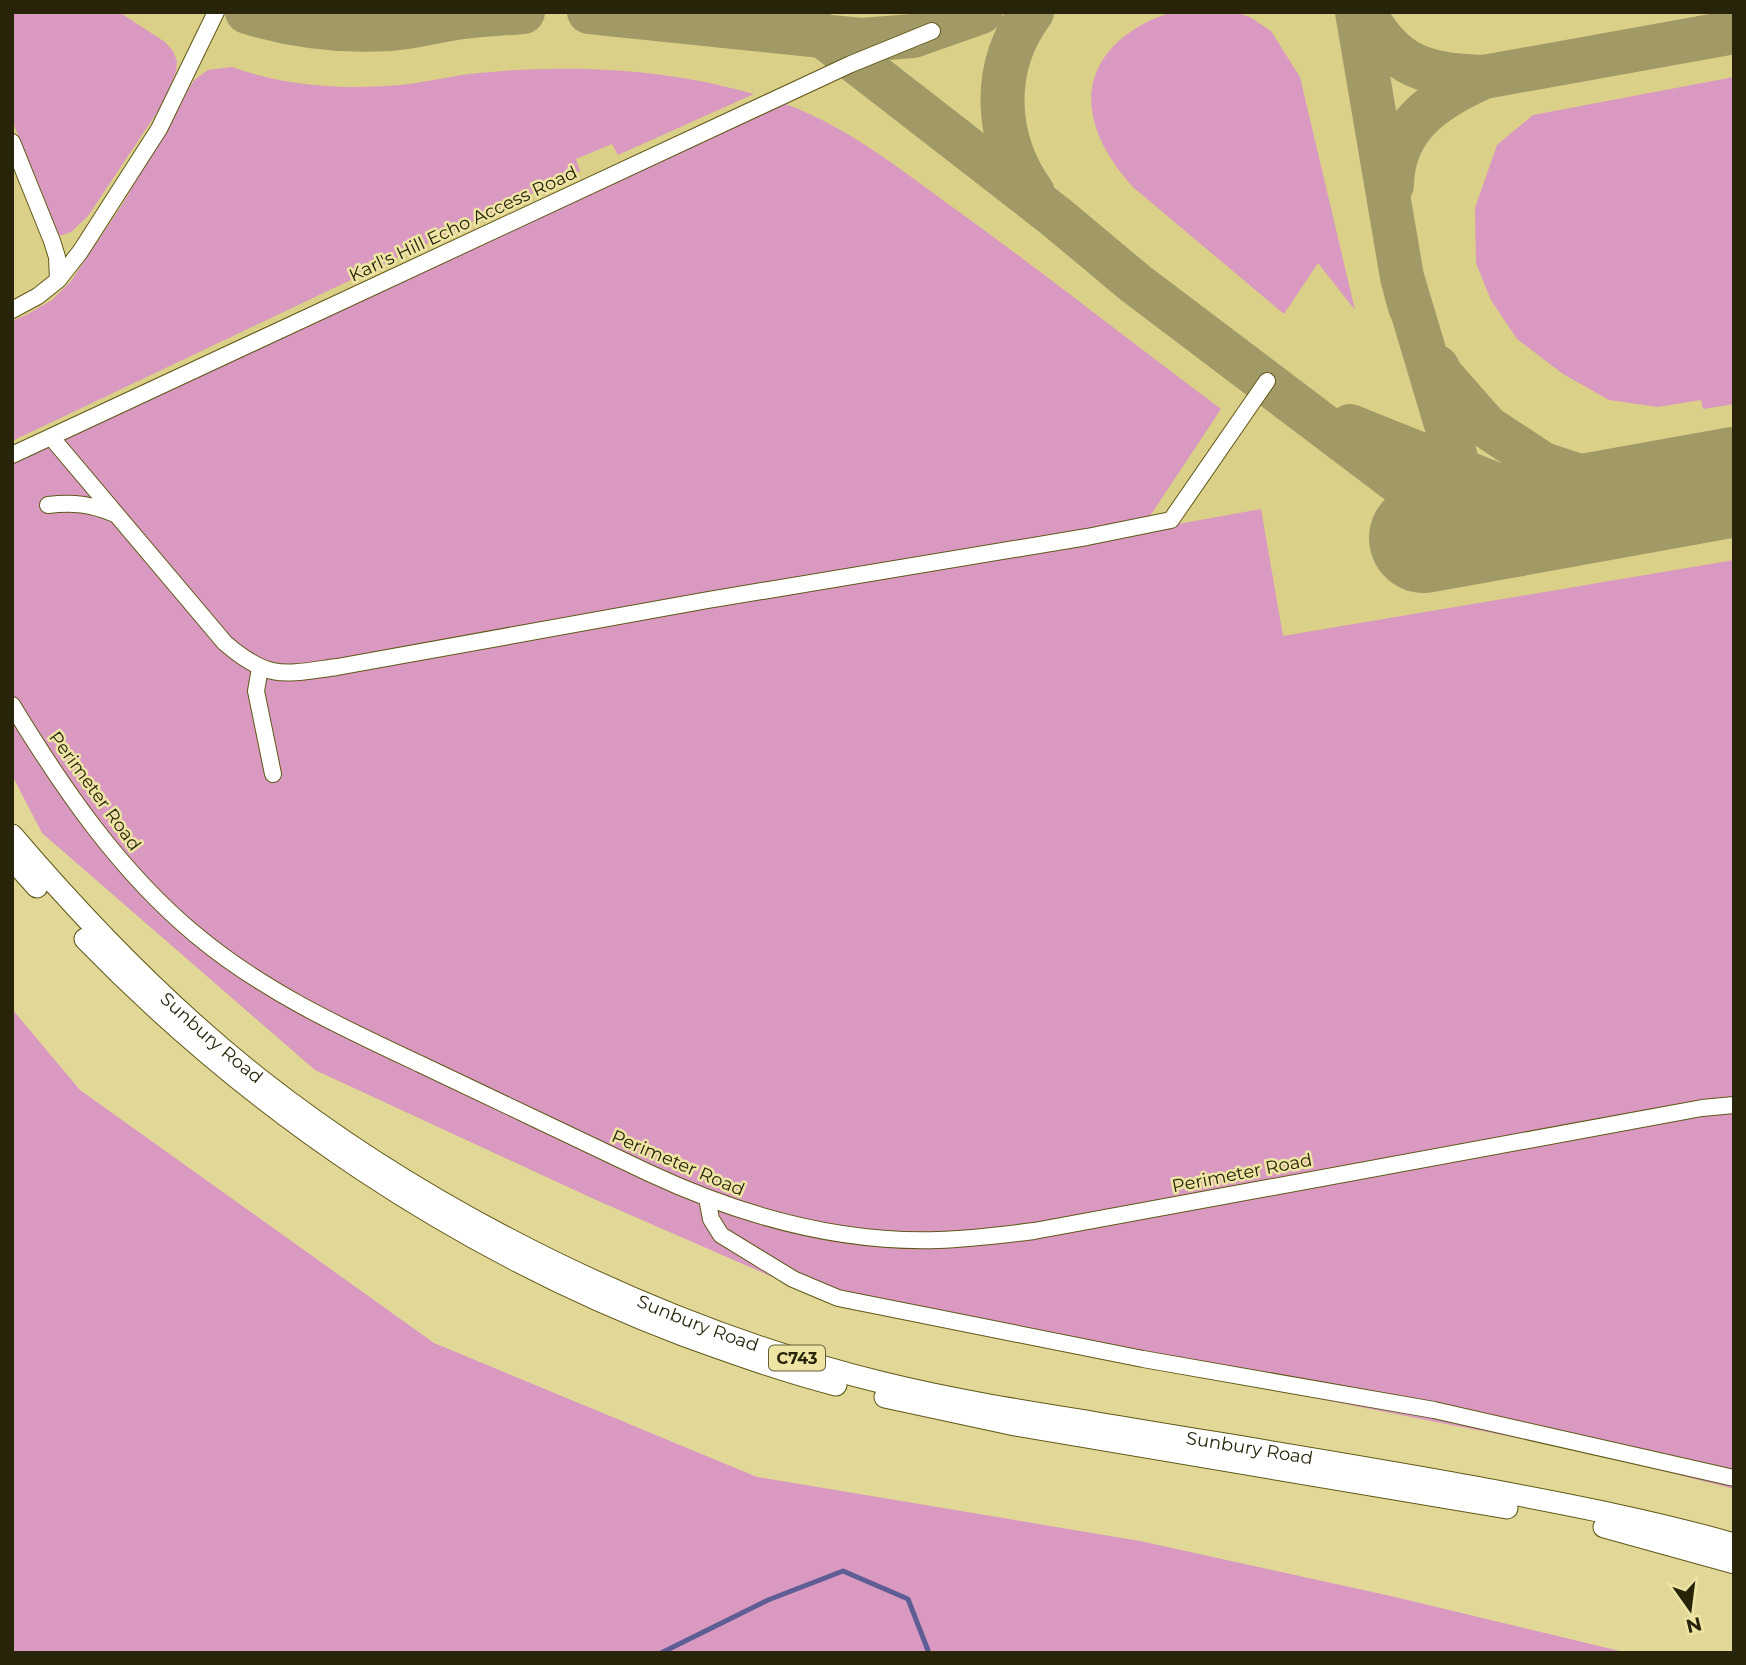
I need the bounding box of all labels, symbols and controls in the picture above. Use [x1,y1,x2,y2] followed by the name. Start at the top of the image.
[345,161,581,287] street label: Karl's Hill Echo Access Road
[44,727,146,855] street label: Perimeter Road
[156,988,267,1088] street label: Sunbury Road
[608,1125,748,1201] street label: Perimeter Road
[1170,1149,1314,1197] street label: Perimeter Road
[634,1290,761,1357] street label: Sunbury Road
[769,1346,825,1370] road number: C743
[1185,1427,1315,1469] street label: Sunbury Road
[1655,1574,1725,1644] north arrow
[1684,1612,1704,1638] text: N

